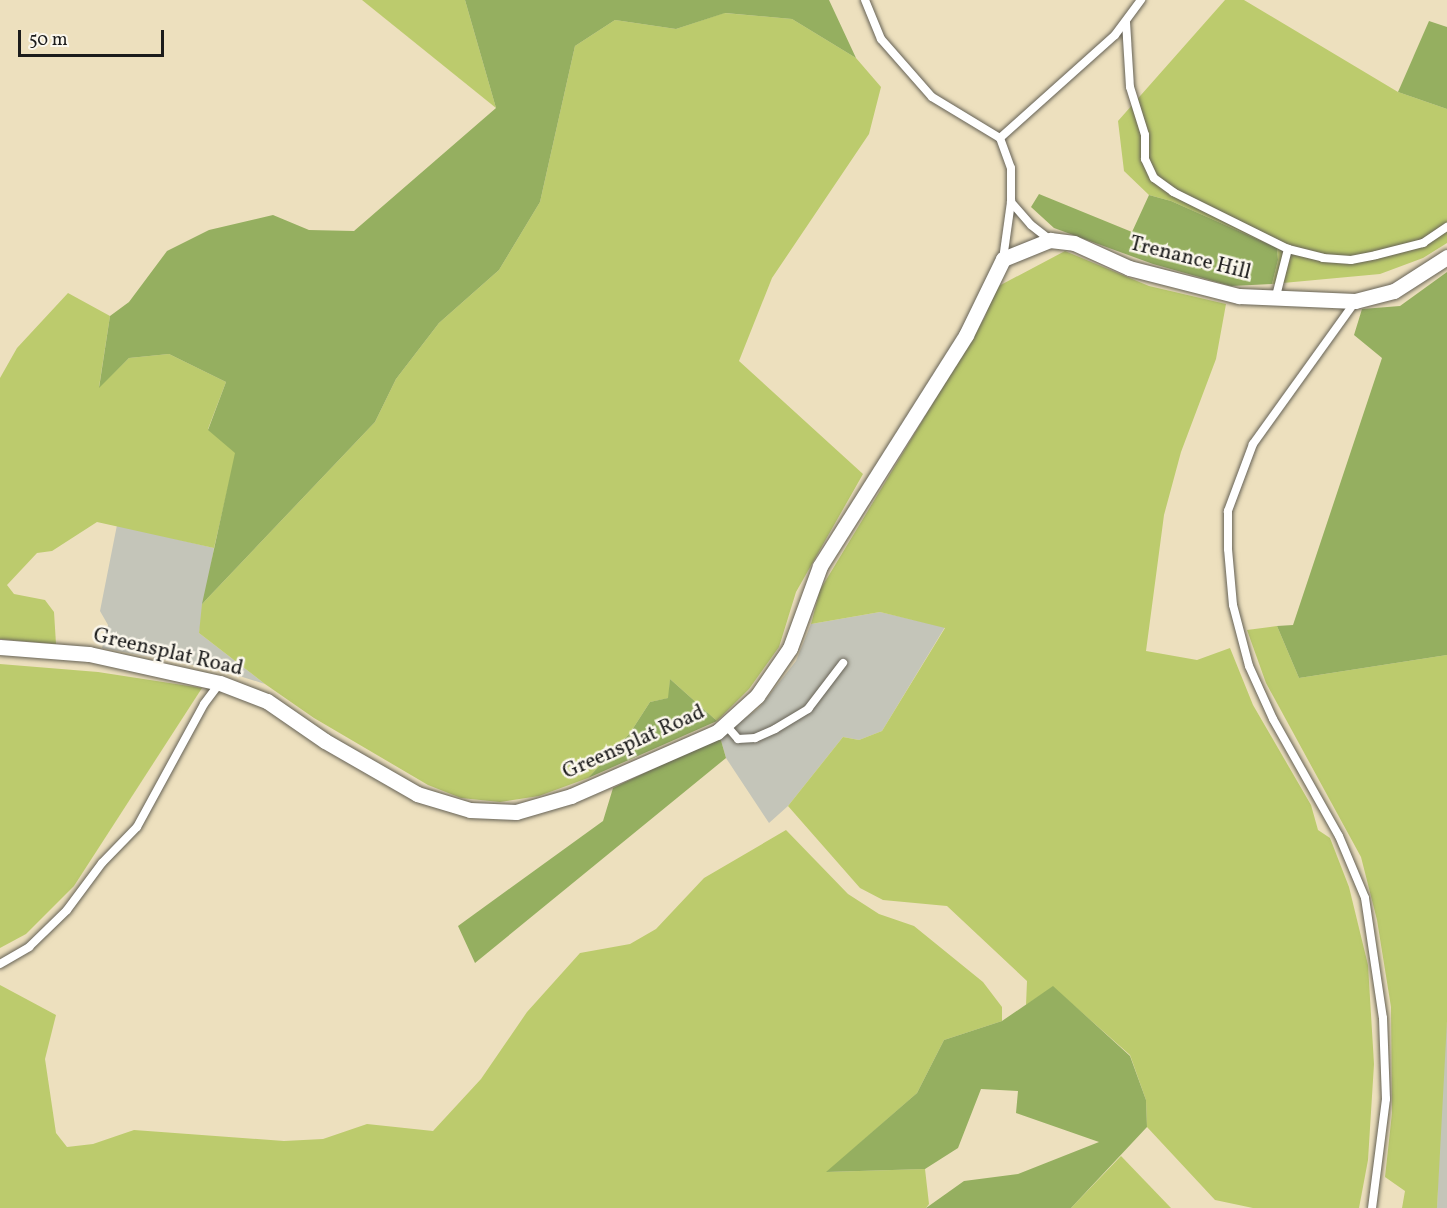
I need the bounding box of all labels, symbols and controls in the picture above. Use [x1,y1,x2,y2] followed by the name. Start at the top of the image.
[21,18,166,56] scale bar
[29,28,68,53] text: 50 m
[1127,232,1253,286] street label: Trenance Hill
[91,624,245,682] street label: Greensplat Road
[559,700,709,786] street label: Greensplat Road

